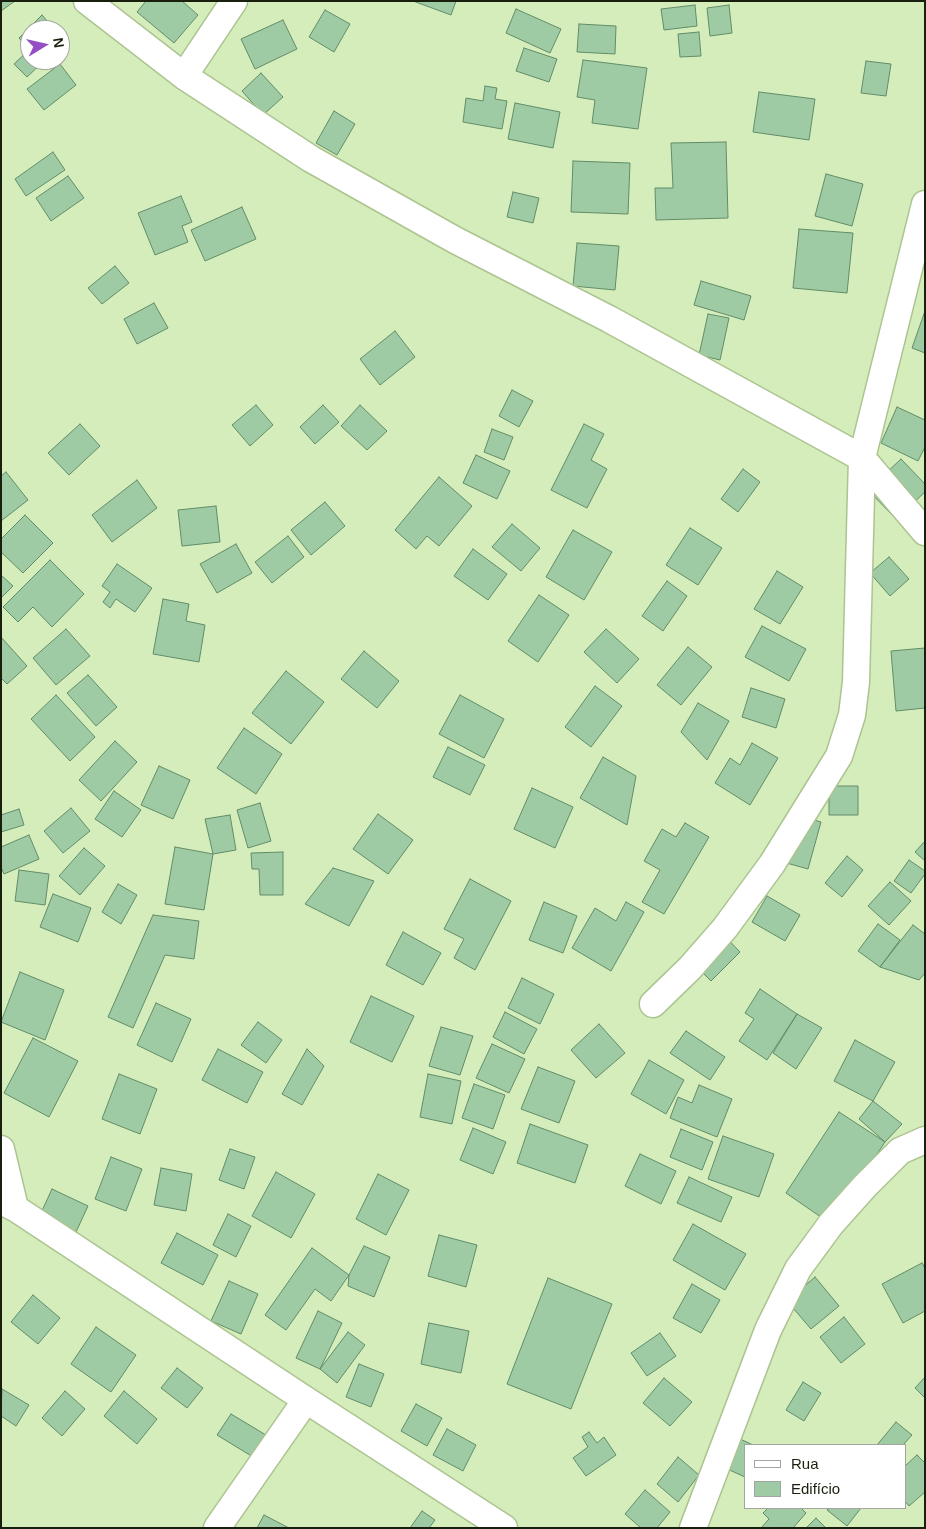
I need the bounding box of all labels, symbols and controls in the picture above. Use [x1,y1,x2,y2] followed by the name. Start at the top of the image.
[20,20,70,70] north arrow
[50,37,68,49] text: N
[744,1444,906,1509] legend
[791,1455,819,1472] text: Rua
[791,1480,840,1497] text: Edifício

